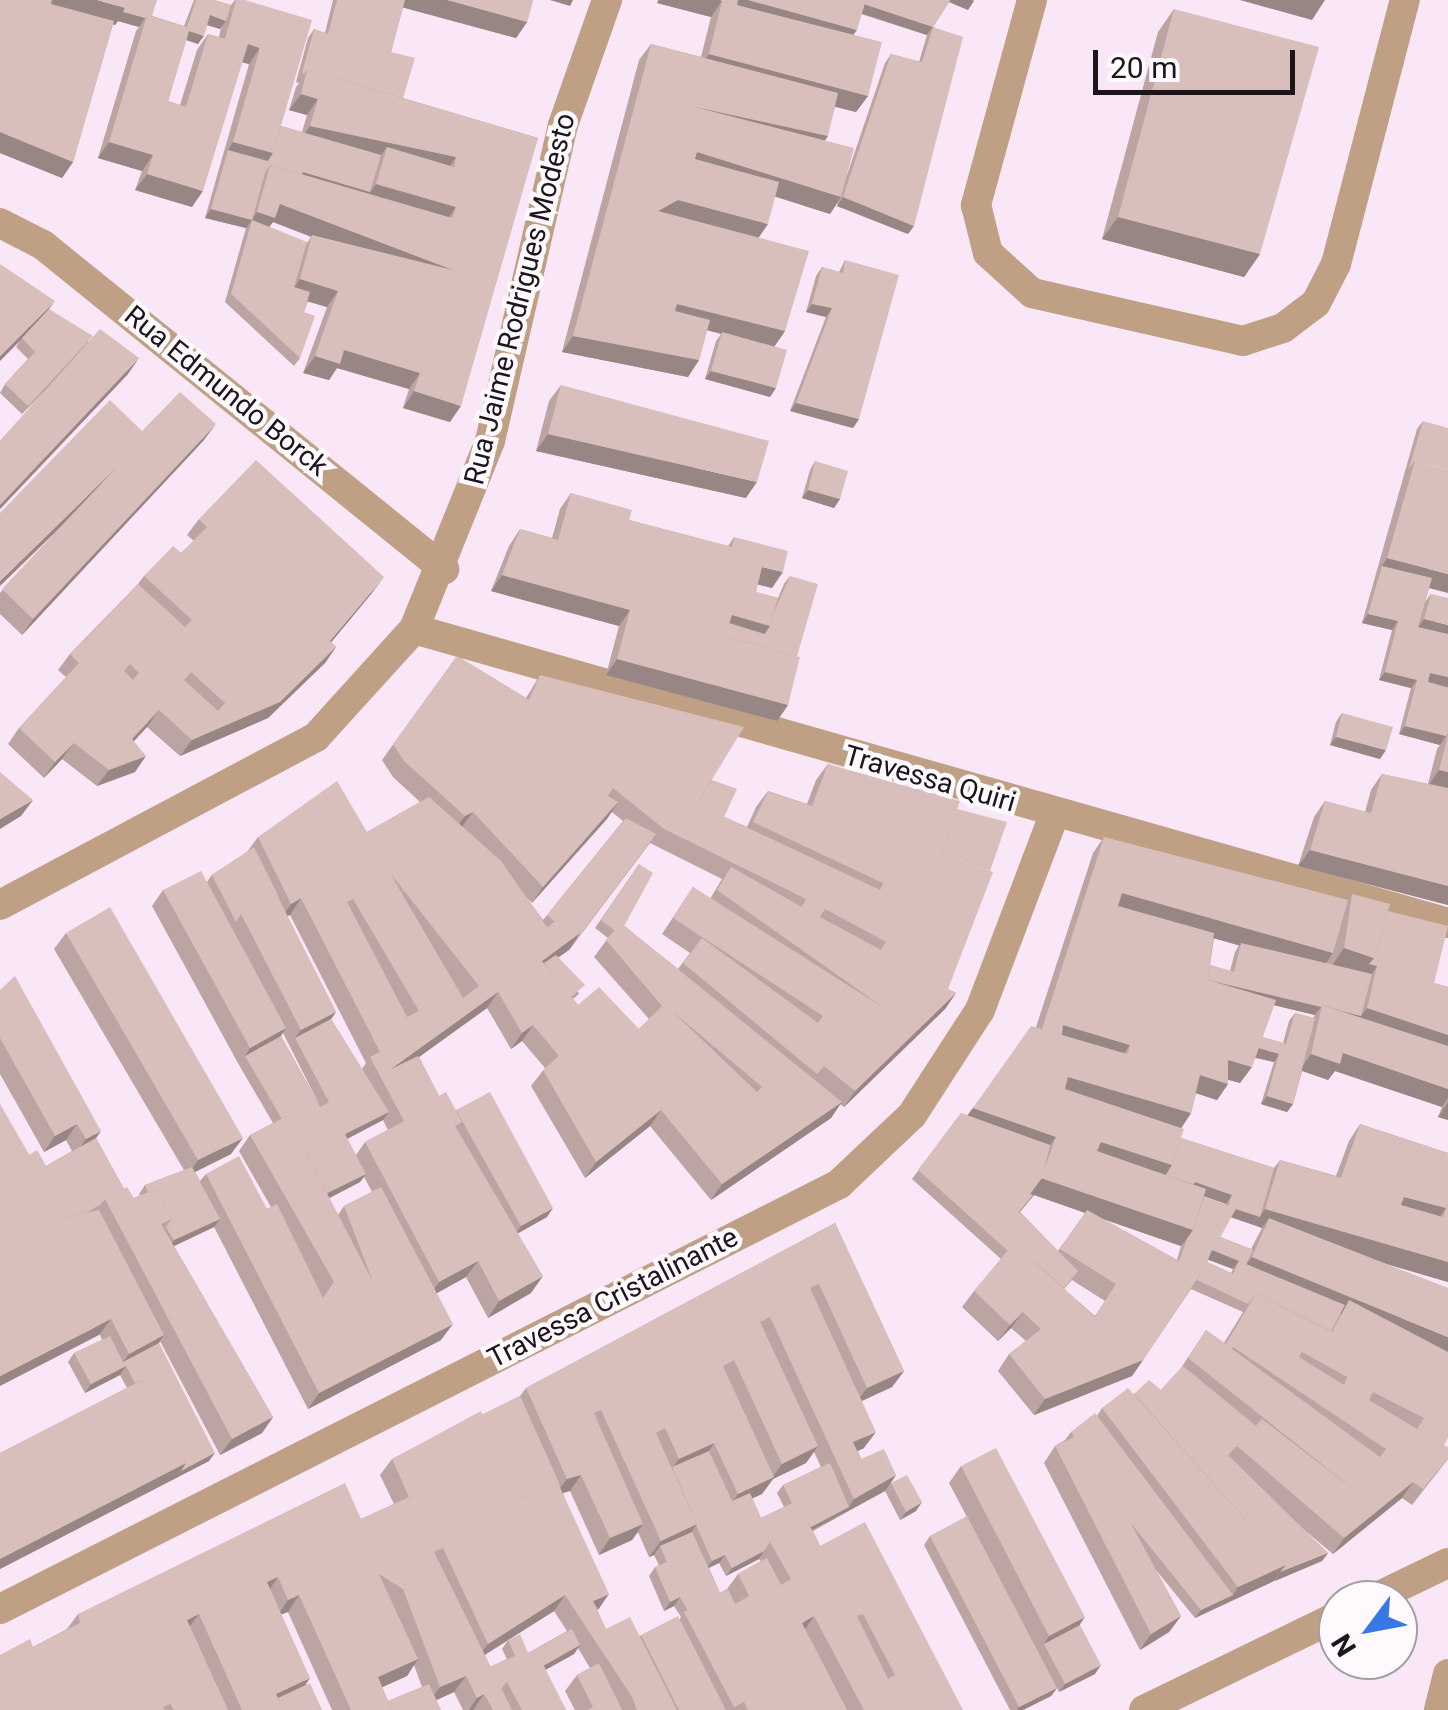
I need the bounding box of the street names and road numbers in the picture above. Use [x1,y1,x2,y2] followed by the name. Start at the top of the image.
[458,110,582,488] street label: Rua Jaime Rodrigues Modesto
[118,299,334,483] street label: Rua Edmundo Borck
[840,738,1020,820] street label: Travessa Quiri
[482,1220,744,1376] street label: Travessa Cristalinante

